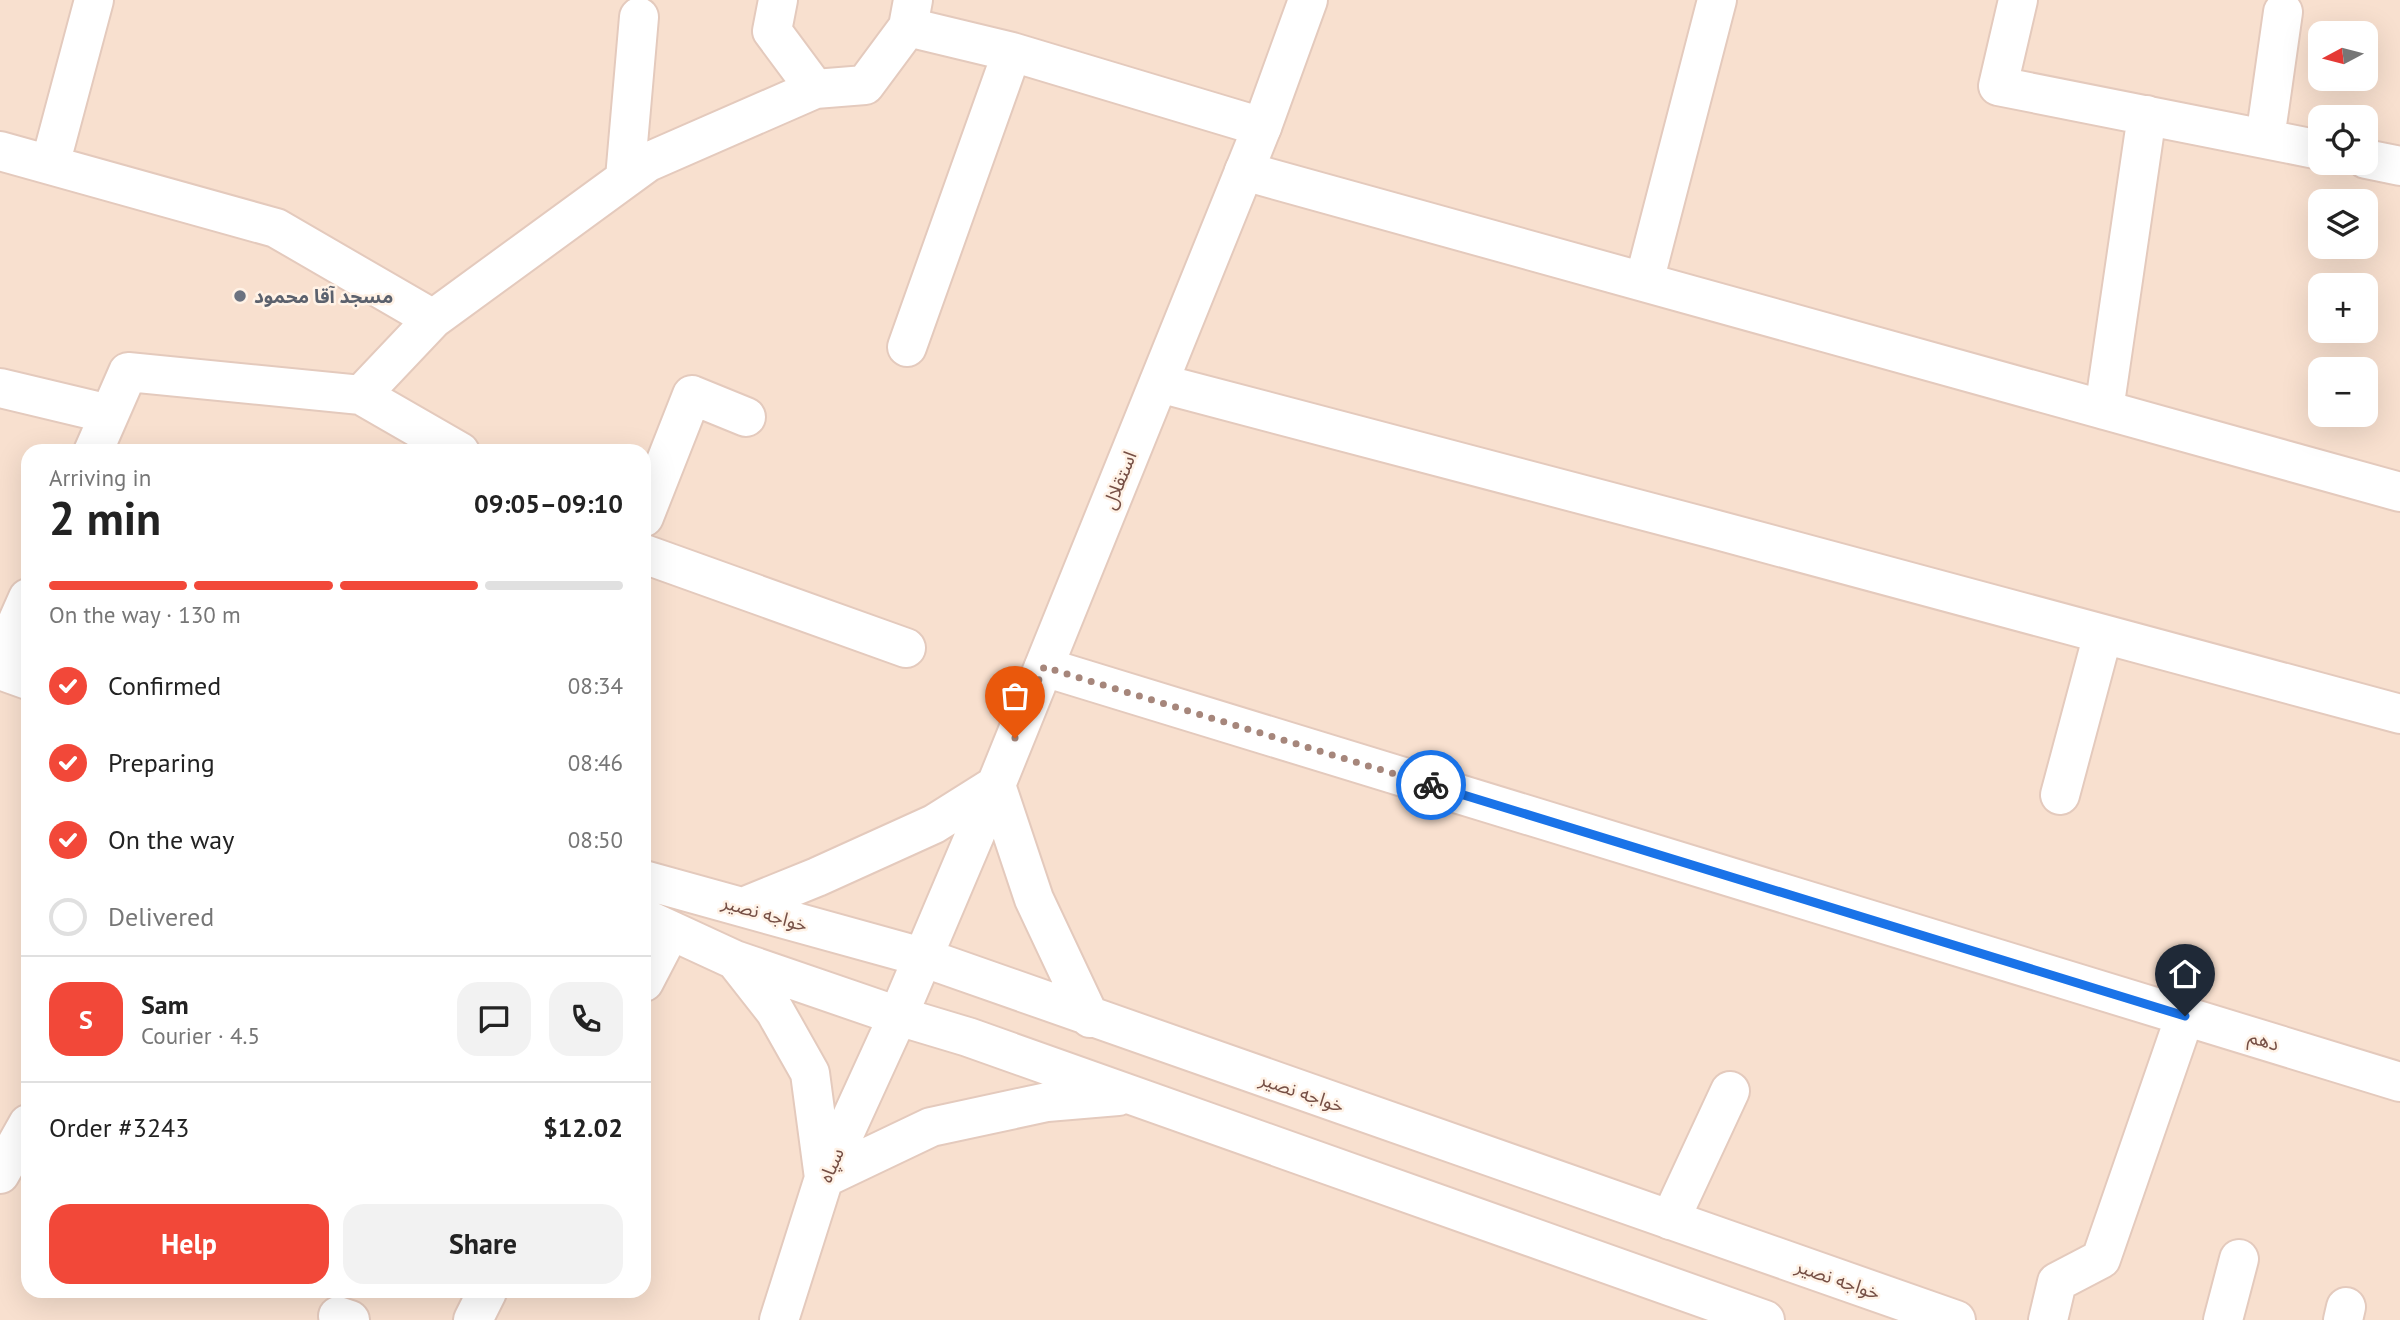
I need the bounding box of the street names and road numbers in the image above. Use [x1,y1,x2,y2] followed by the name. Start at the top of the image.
[1097,447,1141,513] street label: استقلال
[718,889,811,937] street label: خواجه نصیر
[2245,1024,2282,1059] street label: دهم
[1256,1066,1347,1118] street label: خواجه نصیر
[813,1144,850,1186] street label: سپاه
[1792,1253,1883,1305] street label: خواجه نصیر

